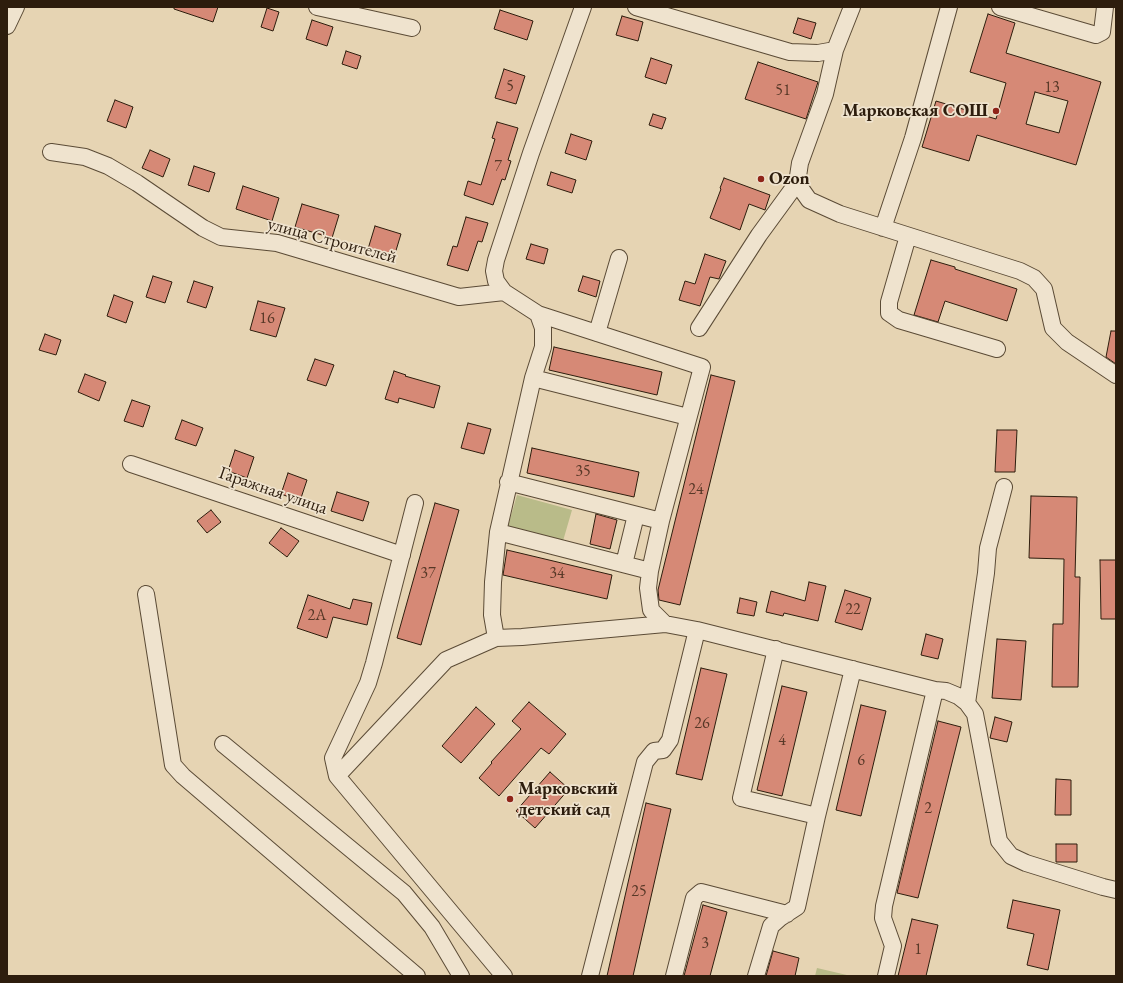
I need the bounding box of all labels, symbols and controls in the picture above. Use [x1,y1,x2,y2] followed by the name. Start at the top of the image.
[506,77,514,97] house number: 5
[1044,78,1060,98] house number: 13
[775,81,791,101] house number: 51
[842,100,988,122] place label: Марковская СОШ
[991,106,1001,116] marker: Марковская СОШ
[494,157,502,177] house number: 7
[769,168,810,190] place label: Ozon
[756,174,766,184] marker: Ozon
[265,213,399,269] street label: улица Строителей
[259,309,275,329] house number: 16
[216,462,330,520] street label: Гаражная улица
[575,462,591,482] house number: 35
[688,480,704,500] house number: 24
[420,564,436,584] house number: 37
[549,564,565,584] house number: 34
[845,600,861,620] house number: 22
[308,606,326,626] house number: 2А
[694,714,710,734] house number: 26
[778,731,786,751] house number: 4
[857,751,865,771] house number: 6
[518,778,618,820] place label: Марковский детский сад
[505,794,515,804] marker: Марковский детский сад
[924,799,932,819] house number: 2
[631,882,647,902] house number: 25
[701,934,709,954] house number: 3
[914,940,922,960] house number: 1

